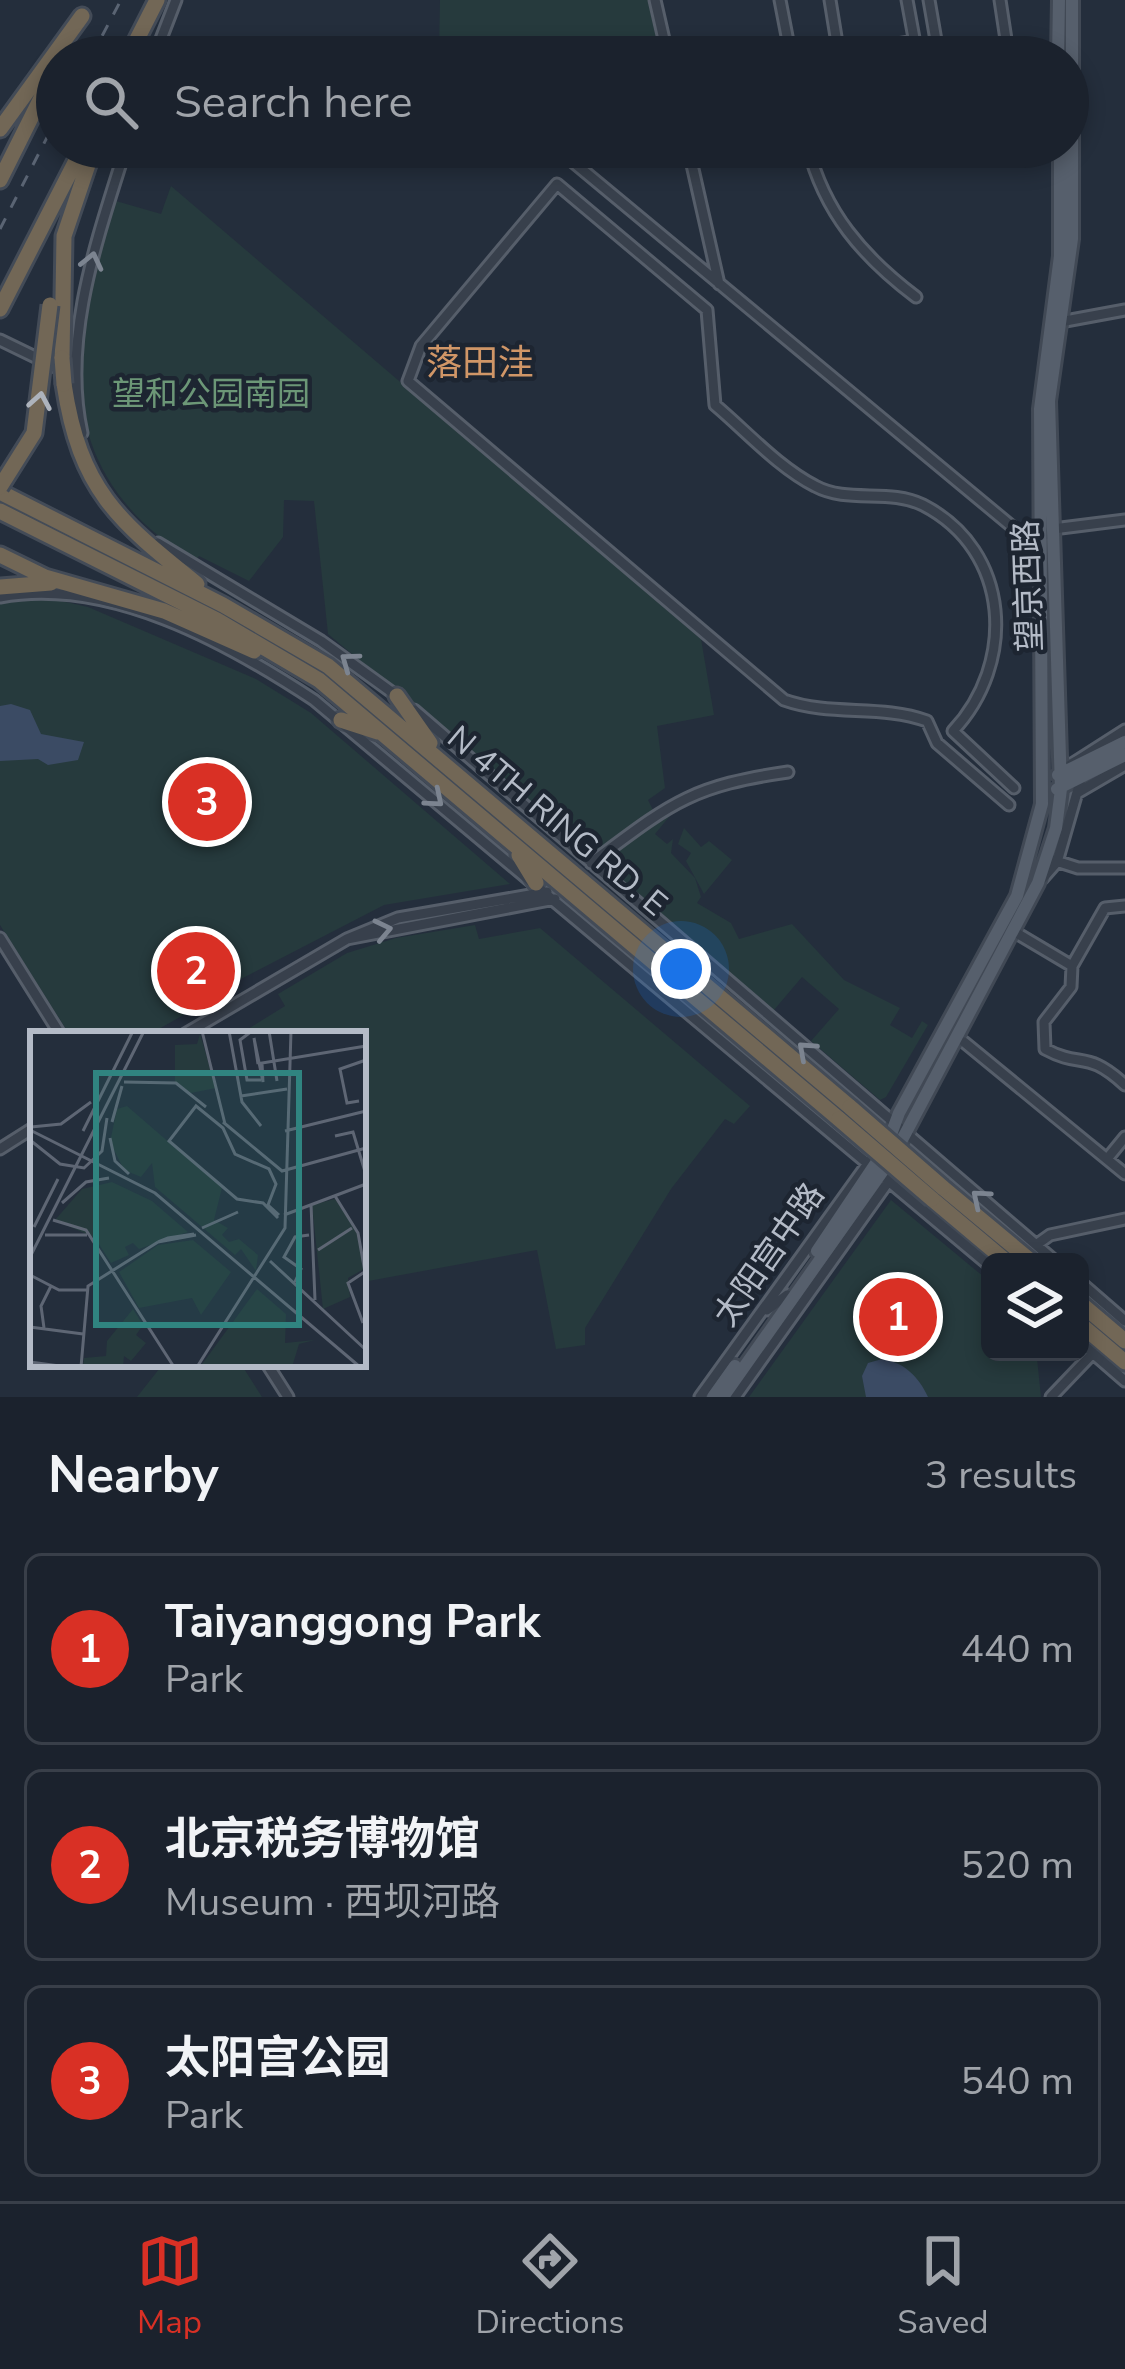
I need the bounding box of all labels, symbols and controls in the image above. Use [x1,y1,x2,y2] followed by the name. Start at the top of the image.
[36,36,1089,168] search box
[78,69,144,135] icon: search
[174,72,413,133] text: Search here
[78,251,103,272] one-way arrow
[426,339,534,388] district label: 落田洼
[112,372,310,417] park label: 望和公园南园
[27,391,52,411] one-way arrow
[1004,519,1053,653] street label: 望京西路
[340,653,362,675] one-way arrow
[438,716,677,926] street label: N 4TH RING RD. E
[168,757,246,847] pin: 3
[422,785,444,807] one-way arrow
[372,918,392,944] one-way arrow
[157,926,235,1016] pin: 2
[651,939,711,999] your location
[30,1031,366,1367] inset map
[798,1043,819,1064] one-way arrow
[703,1174,835,1335] street label: 太阳宫中路
[972,1191,994,1213] one-way arrow
[981,1253,1089,1361] map controls
[981,1253,1089,1361] button: layers
[859,1272,937,1362] pin: 1
[48,1440,219,1510] text: Nearby
[925,1449,1077,1502] text: 3 results
[165,1592,540,1653] text: Taiyanggong Park
[78,1623,102,1676] text: 1
[960,1623,1074,1676] text: 440 m
[165,1653,243,1706] text: Park
[165,1809,480,1870] text: 北京税务博物馆
[78,1839,102,1892] text: 2
[960,1839,1074,1892] text: 520 m
[165,1876,500,1929] text: Museum · 西坝河路
[165,2028,390,2089] text: 太阳宫公园
[78,2055,102,2108] text: 3
[960,2055,1074,2108] text: 540 m
[165,2089,243,2142] text: Park
[137,2228,203,2345] tab: Map
[476,2228,624,2345] tab: Directions
[897,2228,988,2345] tab: Saved

